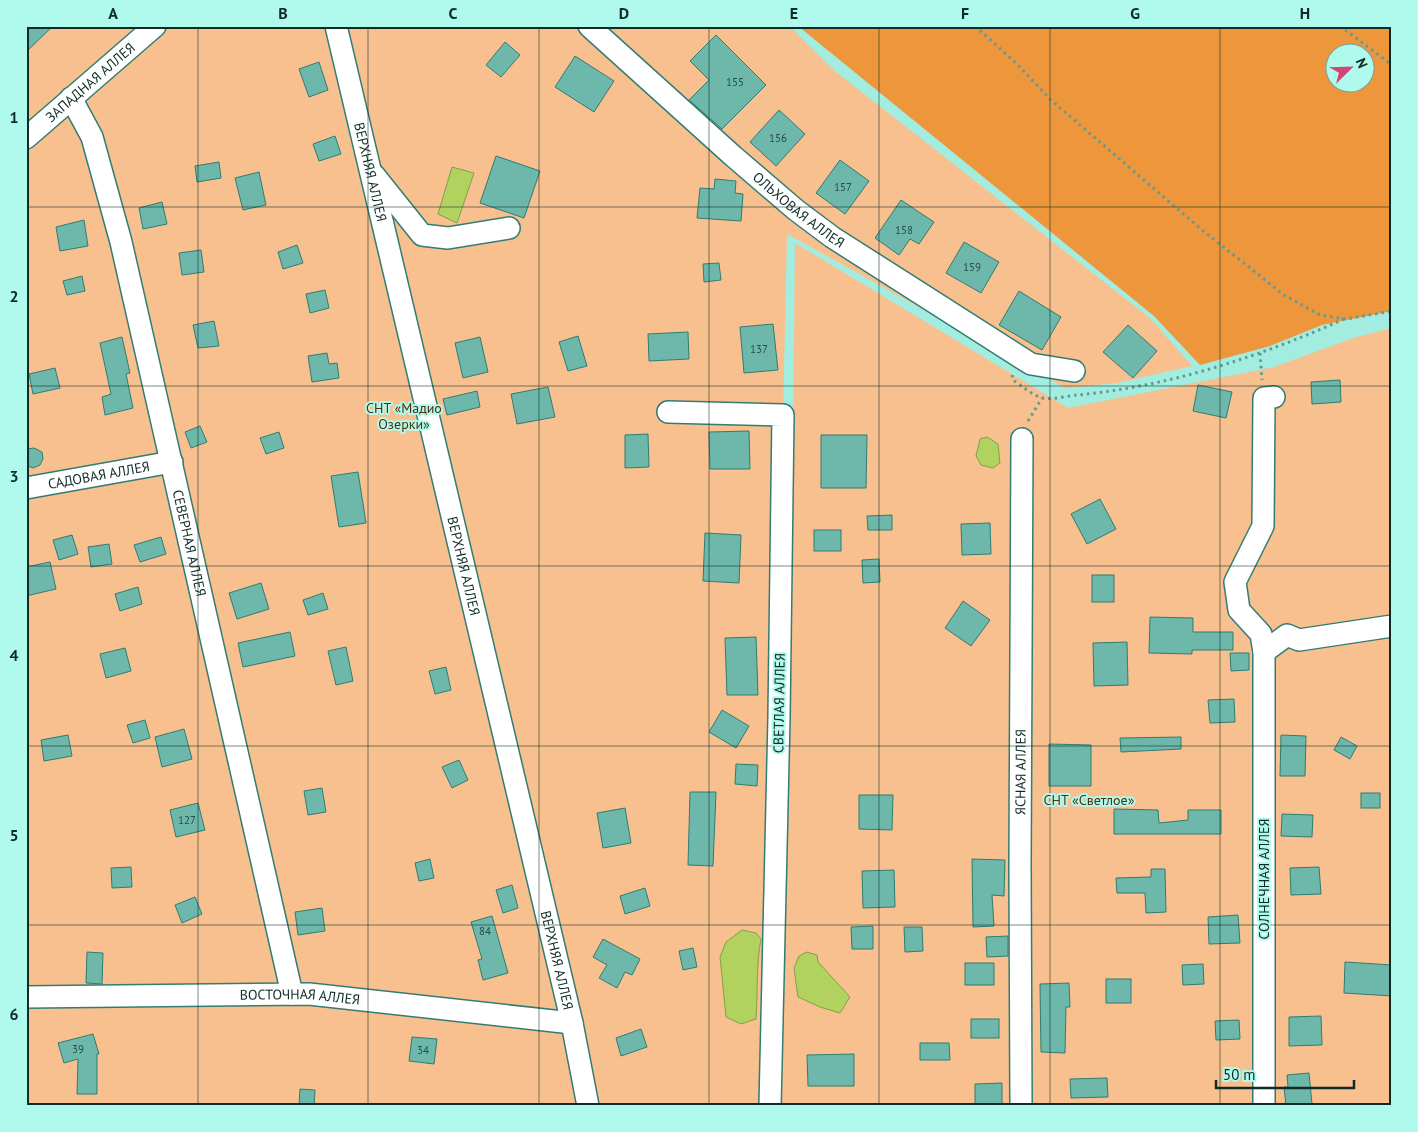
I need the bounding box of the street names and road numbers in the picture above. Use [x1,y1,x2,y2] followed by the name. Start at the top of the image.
[42,39,139,126] street label: ЗАПАДНАЯ АЛЛЕЯ
[350,121,391,223] street label: ВЕРХНЯЯ АЛЛЕЯ
[749,168,848,252] street label: ОЛЬХОВАЯ АЛЛЕЯ
[47,457,151,493] street label: САДОВАЯ АЛЛЕЯ
[169,488,210,598] street label: СЕВЕРНАЯ АЛЛЕЯ
[443,515,484,618] street label: ВЕРХНЯЯ АЛЛЕЯ
[769,653,789,753] street label: СВЕТЛАЯ АЛЛЕЯ
[1011,729,1030,815] street label: ЯСНАЯ АЛЛЕЯ
[1255,818,1273,940] street label: СОЛНЕЧНАЯ АЛЛЕЯ
[537,909,578,1012] street label: ВЕРХНЯЯ АЛЛЕЯ
[240,985,361,1009] street label: ВОСТОЧНАЯ АЛЛЕЯ

